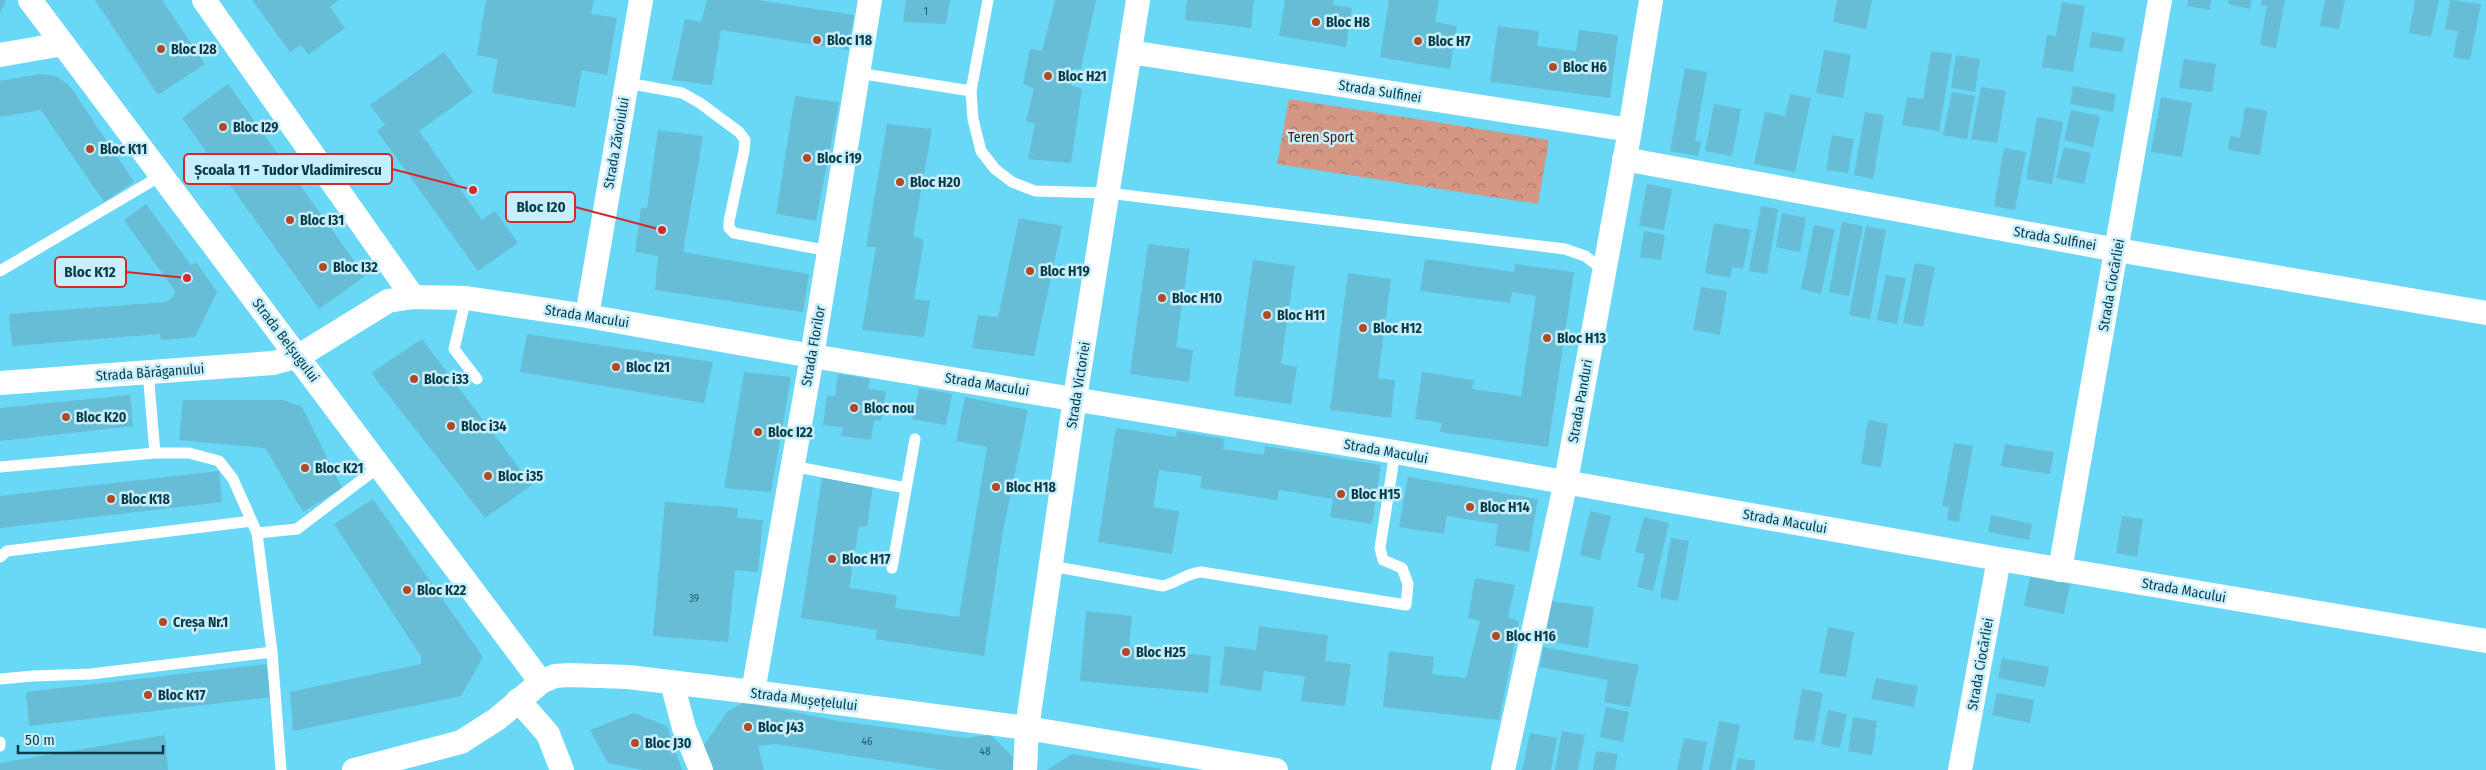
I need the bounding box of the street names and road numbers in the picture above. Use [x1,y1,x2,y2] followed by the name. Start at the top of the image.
[1337,77,1423,106] street label: Strada Sulfinei
[600,96,633,190] street label: Strada Zăvoiului
[2012,223,2098,254] street label: Strada Sulfinei
[2095,237,2128,333] street label: Strada Ciocârliei
[248,295,323,386] street label: Strada Belșugului
[544,301,630,332] street label: Strada Macului
[798,304,829,388] street label: Strada Florilor
[1063,340,1094,430] street label: Strada Victoriei
[1565,358,1596,444] street label: Strada Panduri
[95,360,205,385] street label: Strada Bărăganului
[944,369,1030,400] street label: Strada Macului
[1343,436,1429,467] street label: Strada Macului
[1742,506,1828,537] street label: Strada Macului
[2141,575,2227,606] street label: Strada Macului
[1964,616,1997,712] street label: Strada Ciocârliei
[749,685,858,715] street label: Strada Mușețelului

